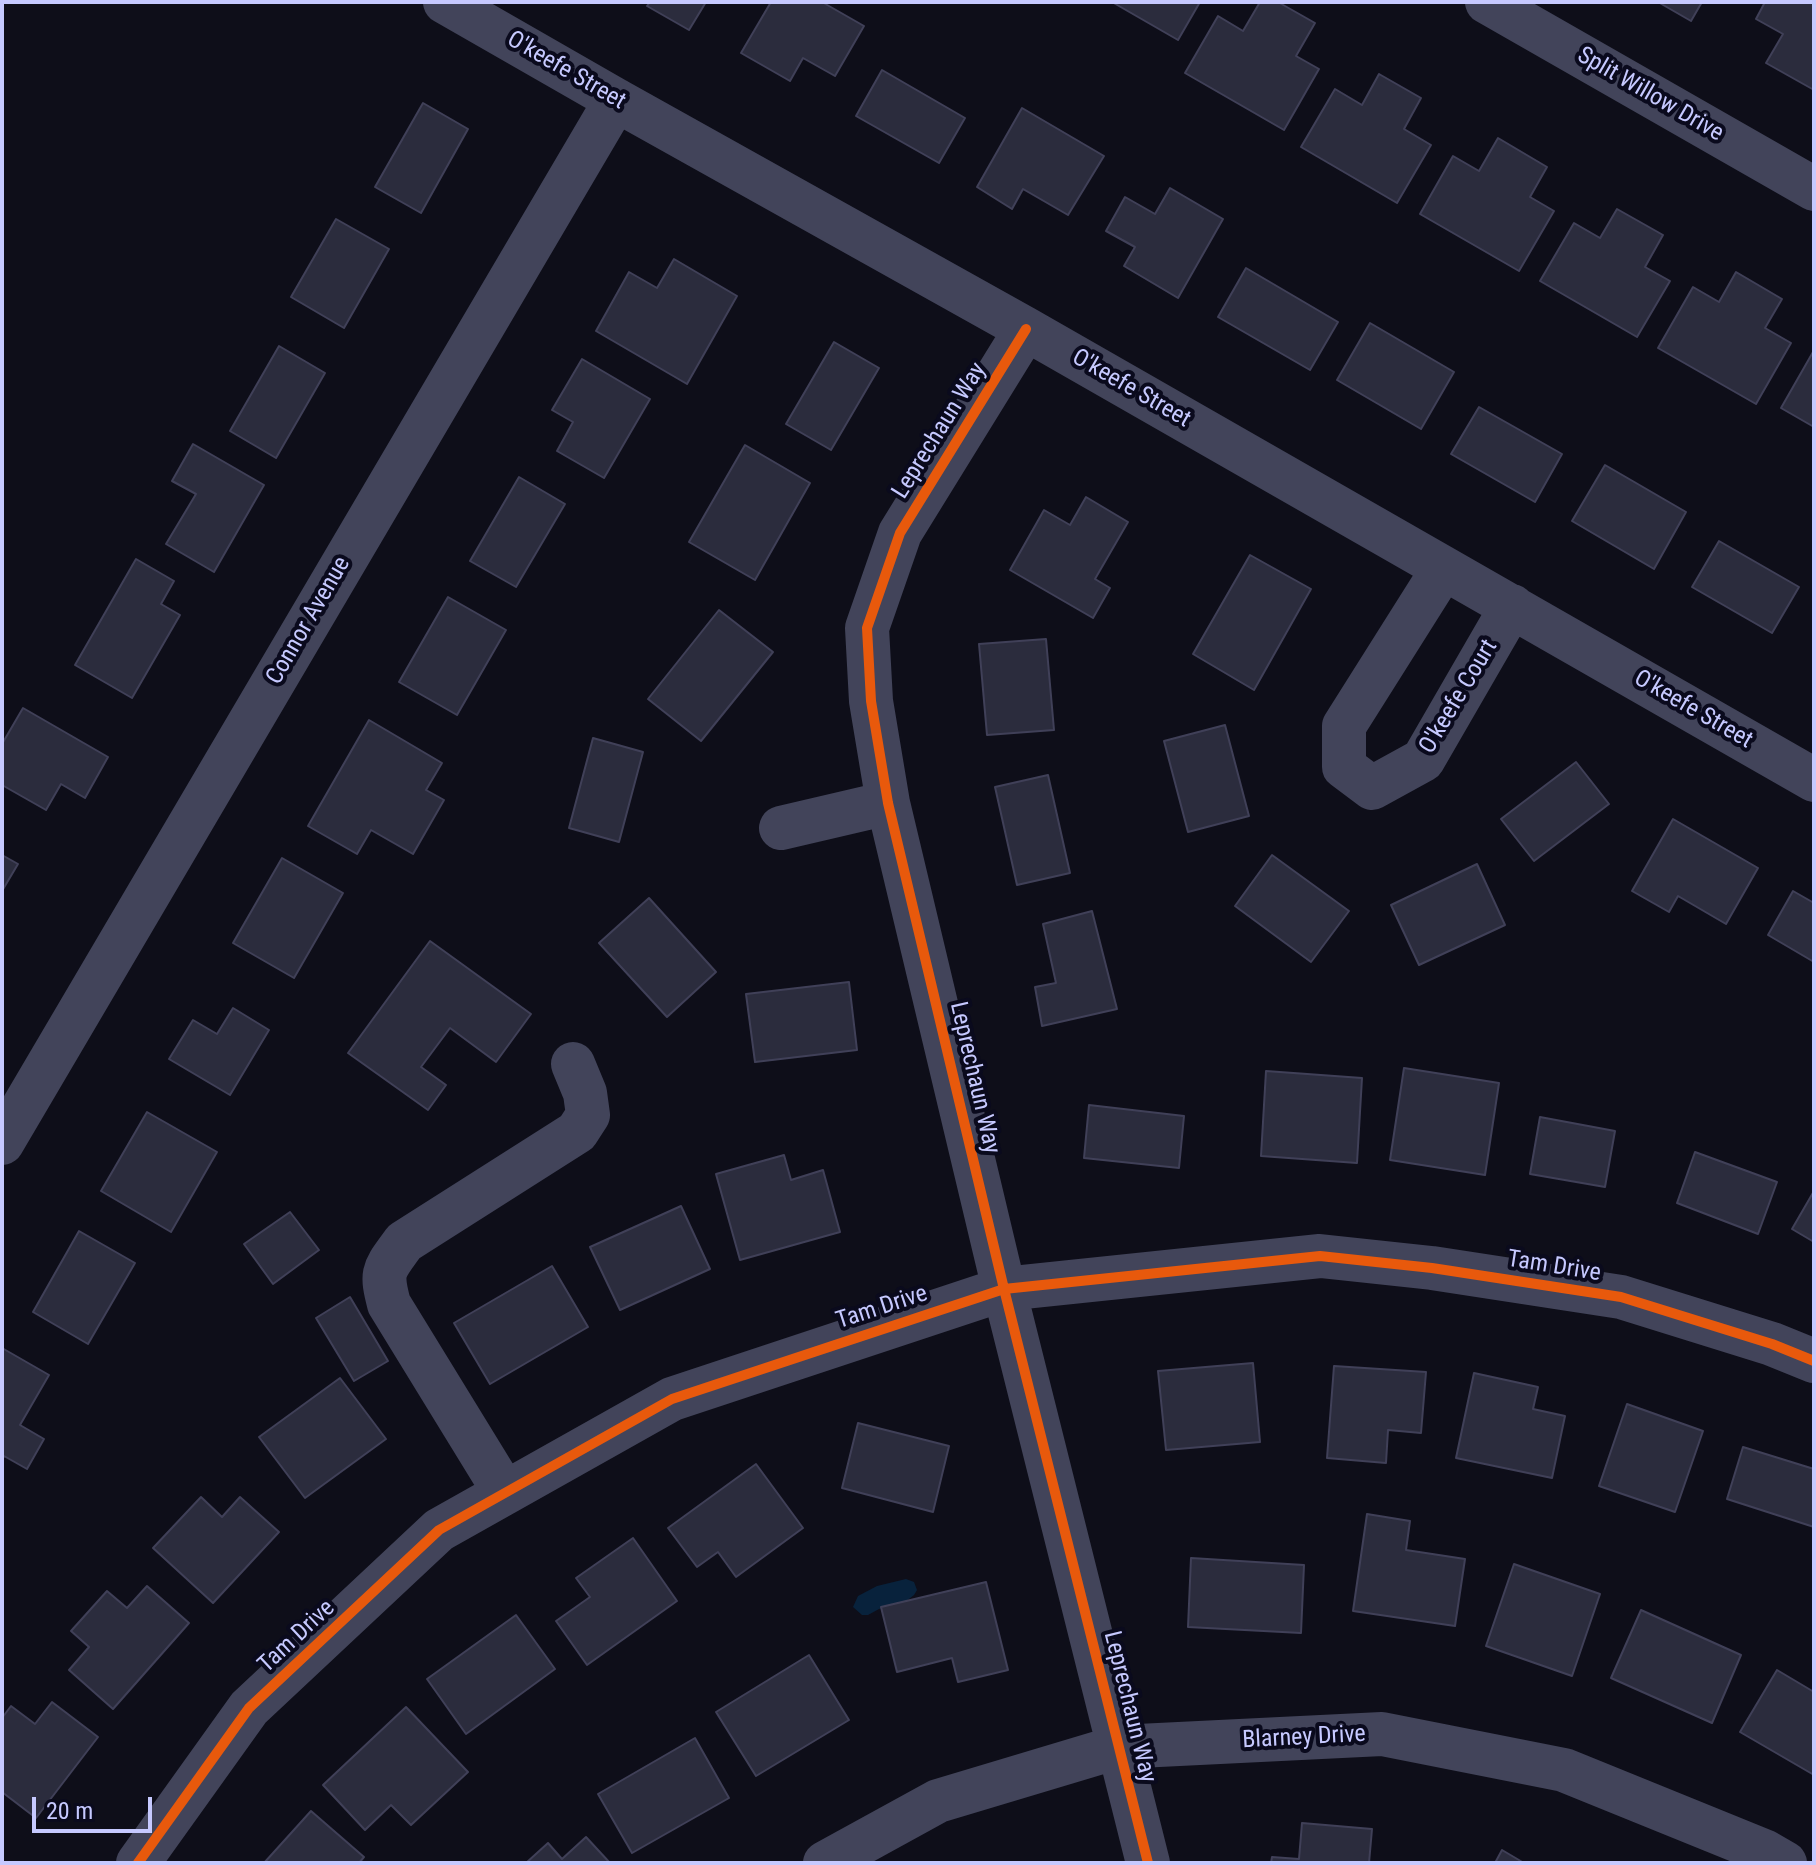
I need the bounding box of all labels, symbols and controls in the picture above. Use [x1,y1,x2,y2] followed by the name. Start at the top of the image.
[502,26,630,116] street label: O'keefe Street
[1572,42,1728,148] street label: Split Willow Drive
[1067,344,1195,434] street label: O'keefe Street
[887,358,993,504] street label: Leprechaun Way
[261,552,357,690] street label: Connor Avenue
[1414,635,1504,759] street label: O'keefe Court
[1629,665,1757,755] street label: O'keefe Street
[943,999,1005,1157] street label: Leprechaun Way
[1505,1245,1603,1289] street label: Tam Drive
[833,1280,931,1336] street label: Tam Drive
[253,1594,341,1680] street label: Tam Drive
[1096,1628,1162,1786] street label: Leprechaun Way
[1242,1720,1366,1756] street label: Blarney Drive
[36,1781,156,1831] scale bar
[46,1797,93,1825] text: 20 m

